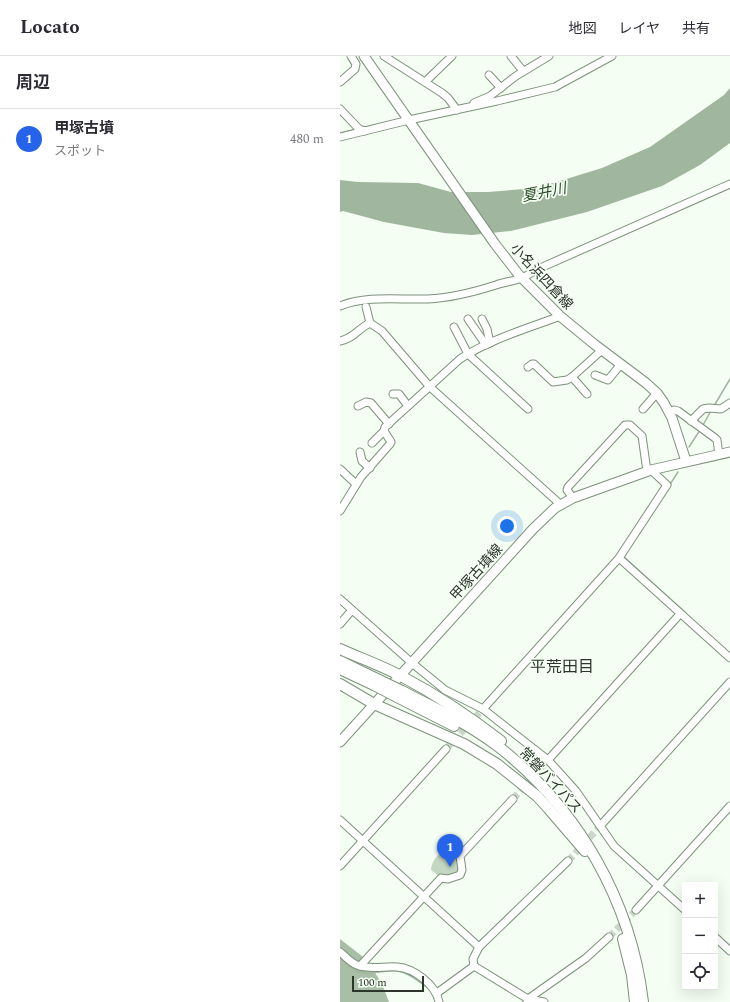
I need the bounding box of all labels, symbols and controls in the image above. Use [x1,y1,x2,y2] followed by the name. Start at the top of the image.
[20,13,80,42] text: Locato
[568,18,596,39] text: 地図
[618,18,660,39] text: レイヤ
[682,18,710,39] text: 共有
[16,70,50,96] text: 周辺
[54,117,114,140] text: 甲塚古墳
[25,129,33,149] text: 1
[290,129,324,149] text: 480 m
[54,141,106,161] text: スポット
[520,177,570,208] water label: 夏井川
[505,238,578,314] street label: 小名浜四倉線
[497,516,517,536] your location
[445,539,508,605] street label: 甲塚古墳線
[530,655,594,679] district label: 平荒田目
[514,743,587,818] street label: 常磐バイパス
[437,834,463,867] pin: 1
[682,882,718,990] map controls
[682,882,718,918] button: +
[682,918,718,954] button: −
[682,954,718,990] button: locate
[352,974,424,993] scale bar
[358,974,387,991] text: 100 m

